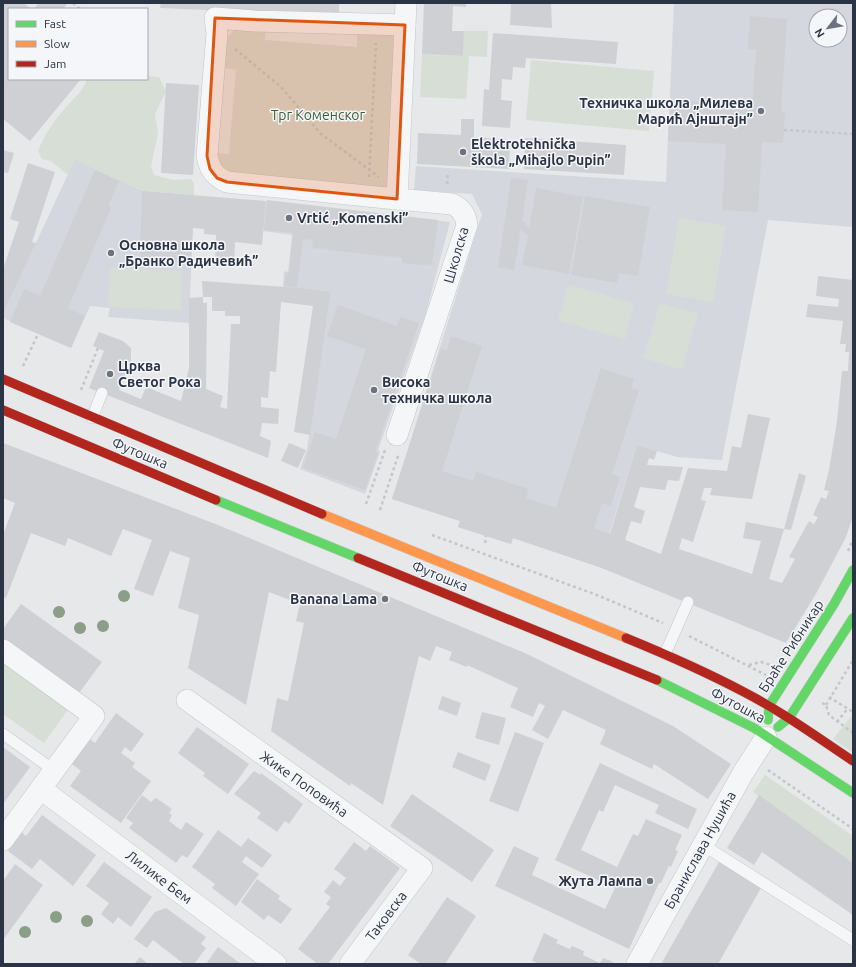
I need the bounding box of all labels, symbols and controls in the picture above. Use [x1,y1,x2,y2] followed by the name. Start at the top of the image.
[8,8,148,80] legend
[808,8,848,48] north arrow
[44,17,66,30] text: Fast
[812,27,827,40] text: N
[44,37,70,50] text: Slow
[44,57,66,70] text: Jam
[579,95,753,127] place label: Техничка школа „Милева Марић Ајнштајн”
[756,106,766,116] marker: Техничка школа „Милева Марић Ајнштајн”
[271,107,366,123] park label: Трг Коменског
[471,136,611,168] place label: Elektrotehnička škola „Mihajlo Pupin”
[458,147,468,157] marker: Elektrotehnička škola „Mihajlo Pupin”
[297,210,408,226] place label: Vrtić „Komenski”
[284,213,294,223] marker: Vrtić „Komenski”
[440,225,472,285] street label: Школска
[119,237,258,269] place label: Основна школа „Бранко Радичевић”
[106,248,116,258] marker: Основна школа „Бранко Радичевић”
[118,358,201,390] place label: Црква Светог Рока
[105,369,115,379] marker: Црква Светог Рока
[382,374,492,406] place label: Висока техничка школа
[369,385,379,395] marker: Висока техничка школа
[110,434,170,472] street label: Футошка
[410,557,470,595] street label: Футошка
[290,591,377,607] place label: Banana Lama
[380,594,390,604] marker: Banana Lama
[755,597,827,695] street label: Браће Рибникар
[708,684,768,726] street label: Футошка
[257,748,351,820] street label: Жике Поповића
[661,788,739,912] street label: Бранислава Нушића
[123,847,195,907] street label: Лилике Бем
[559,873,642,889] place label: Жута Лампа
[645,876,655,886] marker: Жута Лампа
[362,888,410,944] street label: Таковска

